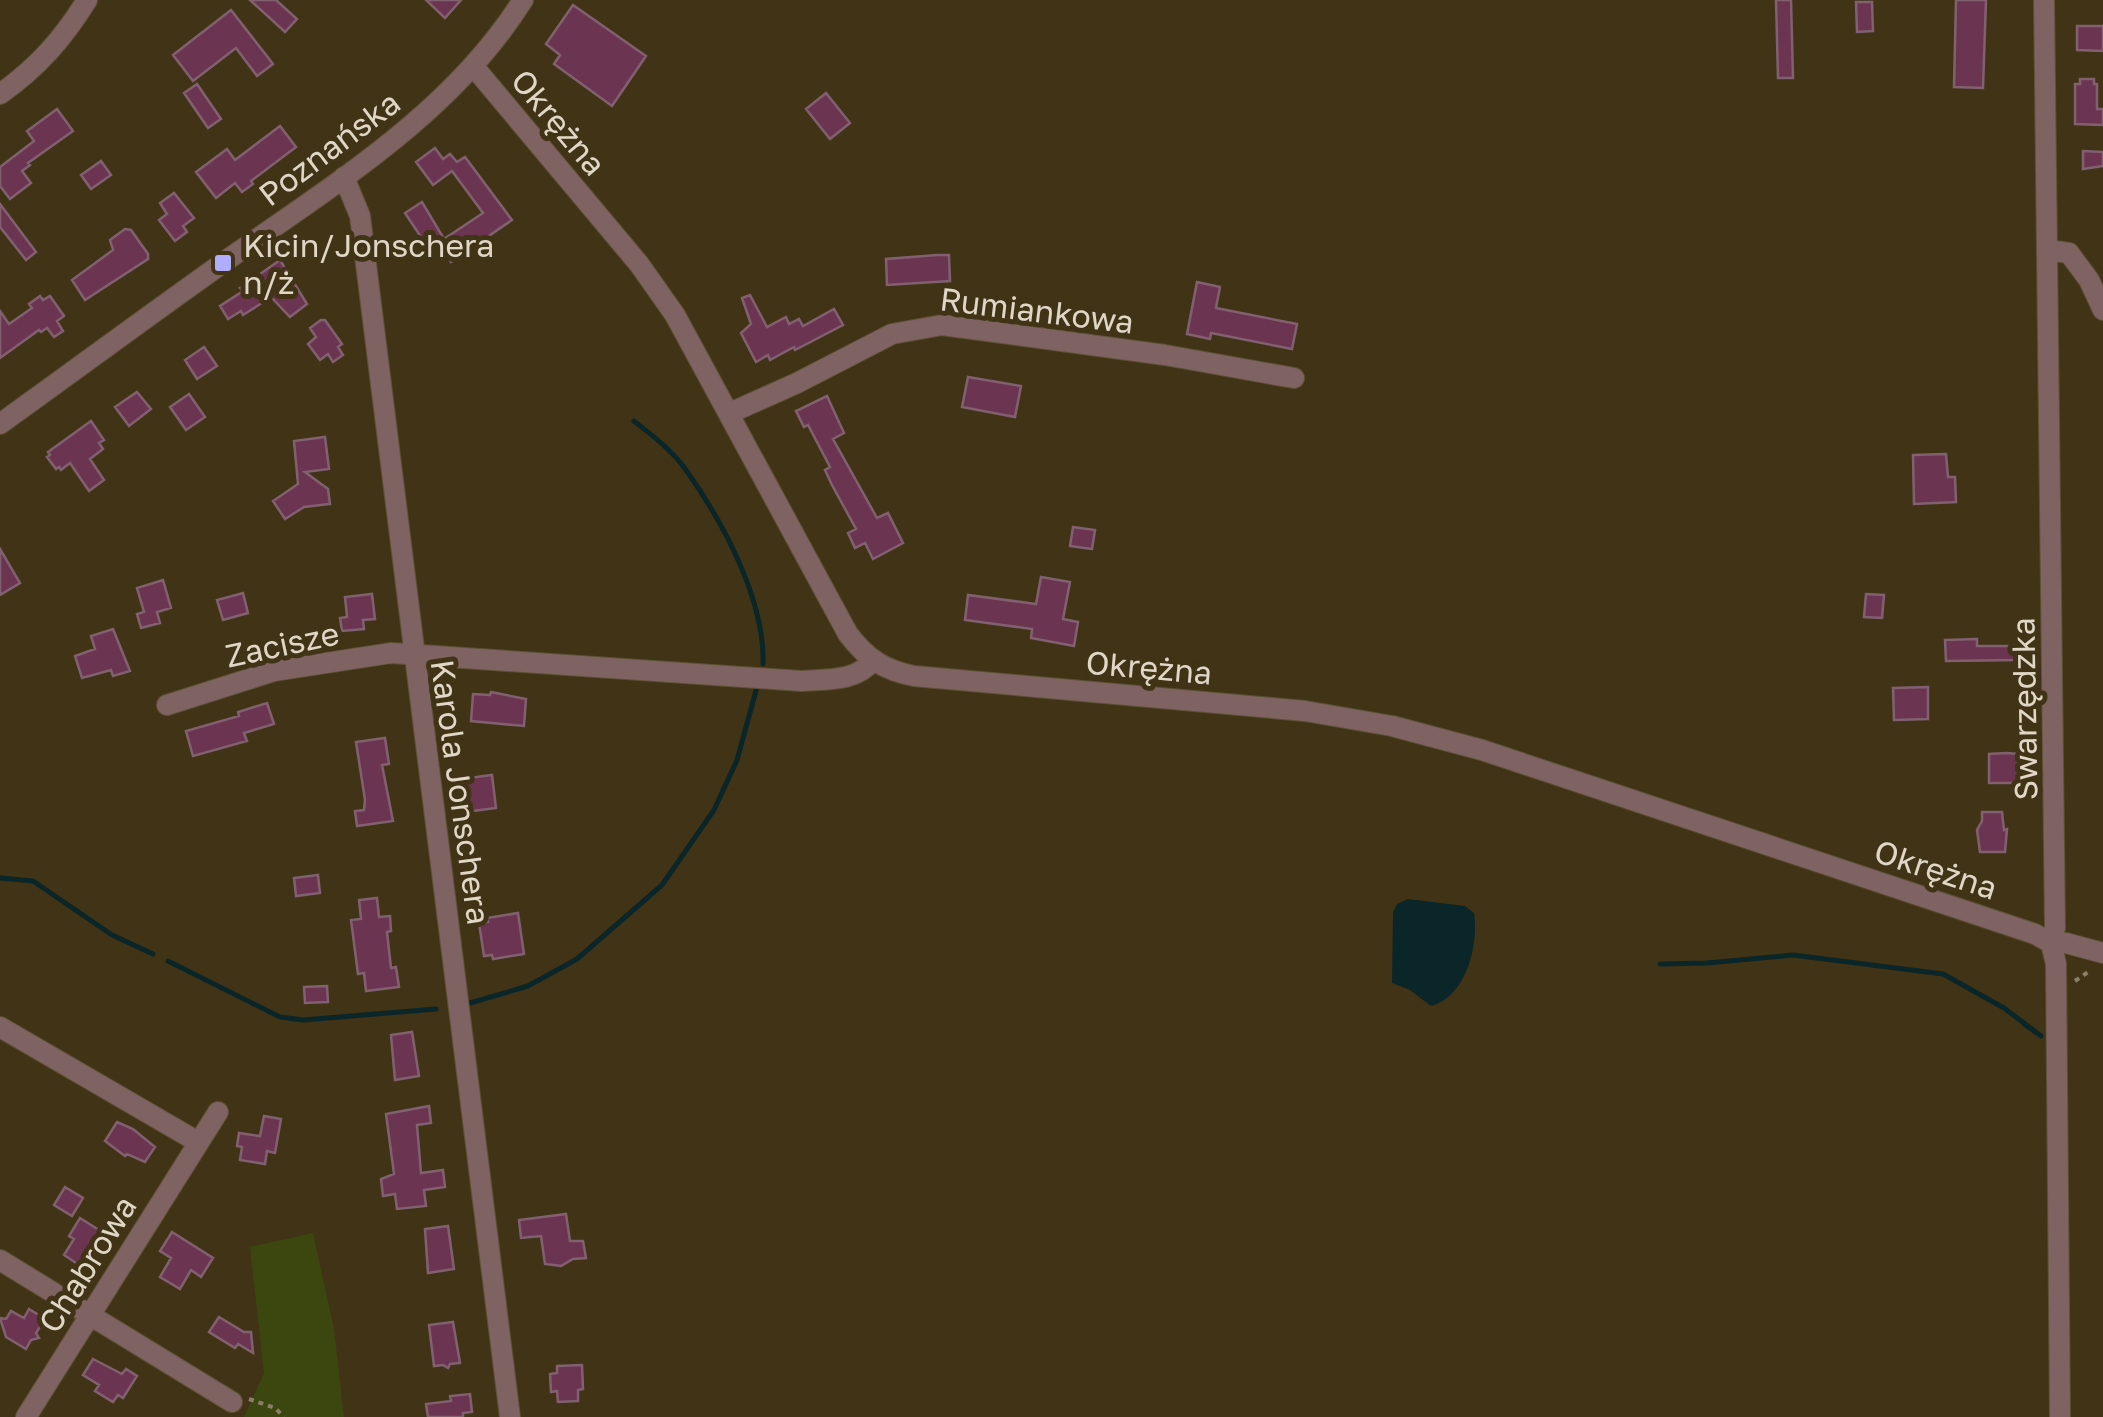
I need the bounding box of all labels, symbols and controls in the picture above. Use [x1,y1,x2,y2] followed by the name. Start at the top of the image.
[504,61,614,183] street label: Okrężna
[251,83,407,213] street label: Poznańska
[243,226,494,301] place label: Kicin/Jonschera n/ż
[212,252,234,274] marker: Kicin/Jonschera n/ż
[938,279,1136,341] street label: Rumiankowa
[222,613,342,675] street label: Zacisze
[2003,617,2045,801] street label: Swarzędzka
[1084,643,1214,691] street label: Okrężna
[424,657,498,927] street label: Karola Jonschera
[1870,831,2002,907] street label: Okrężna
[30,1189,144,1339] street label: Chabrowa

